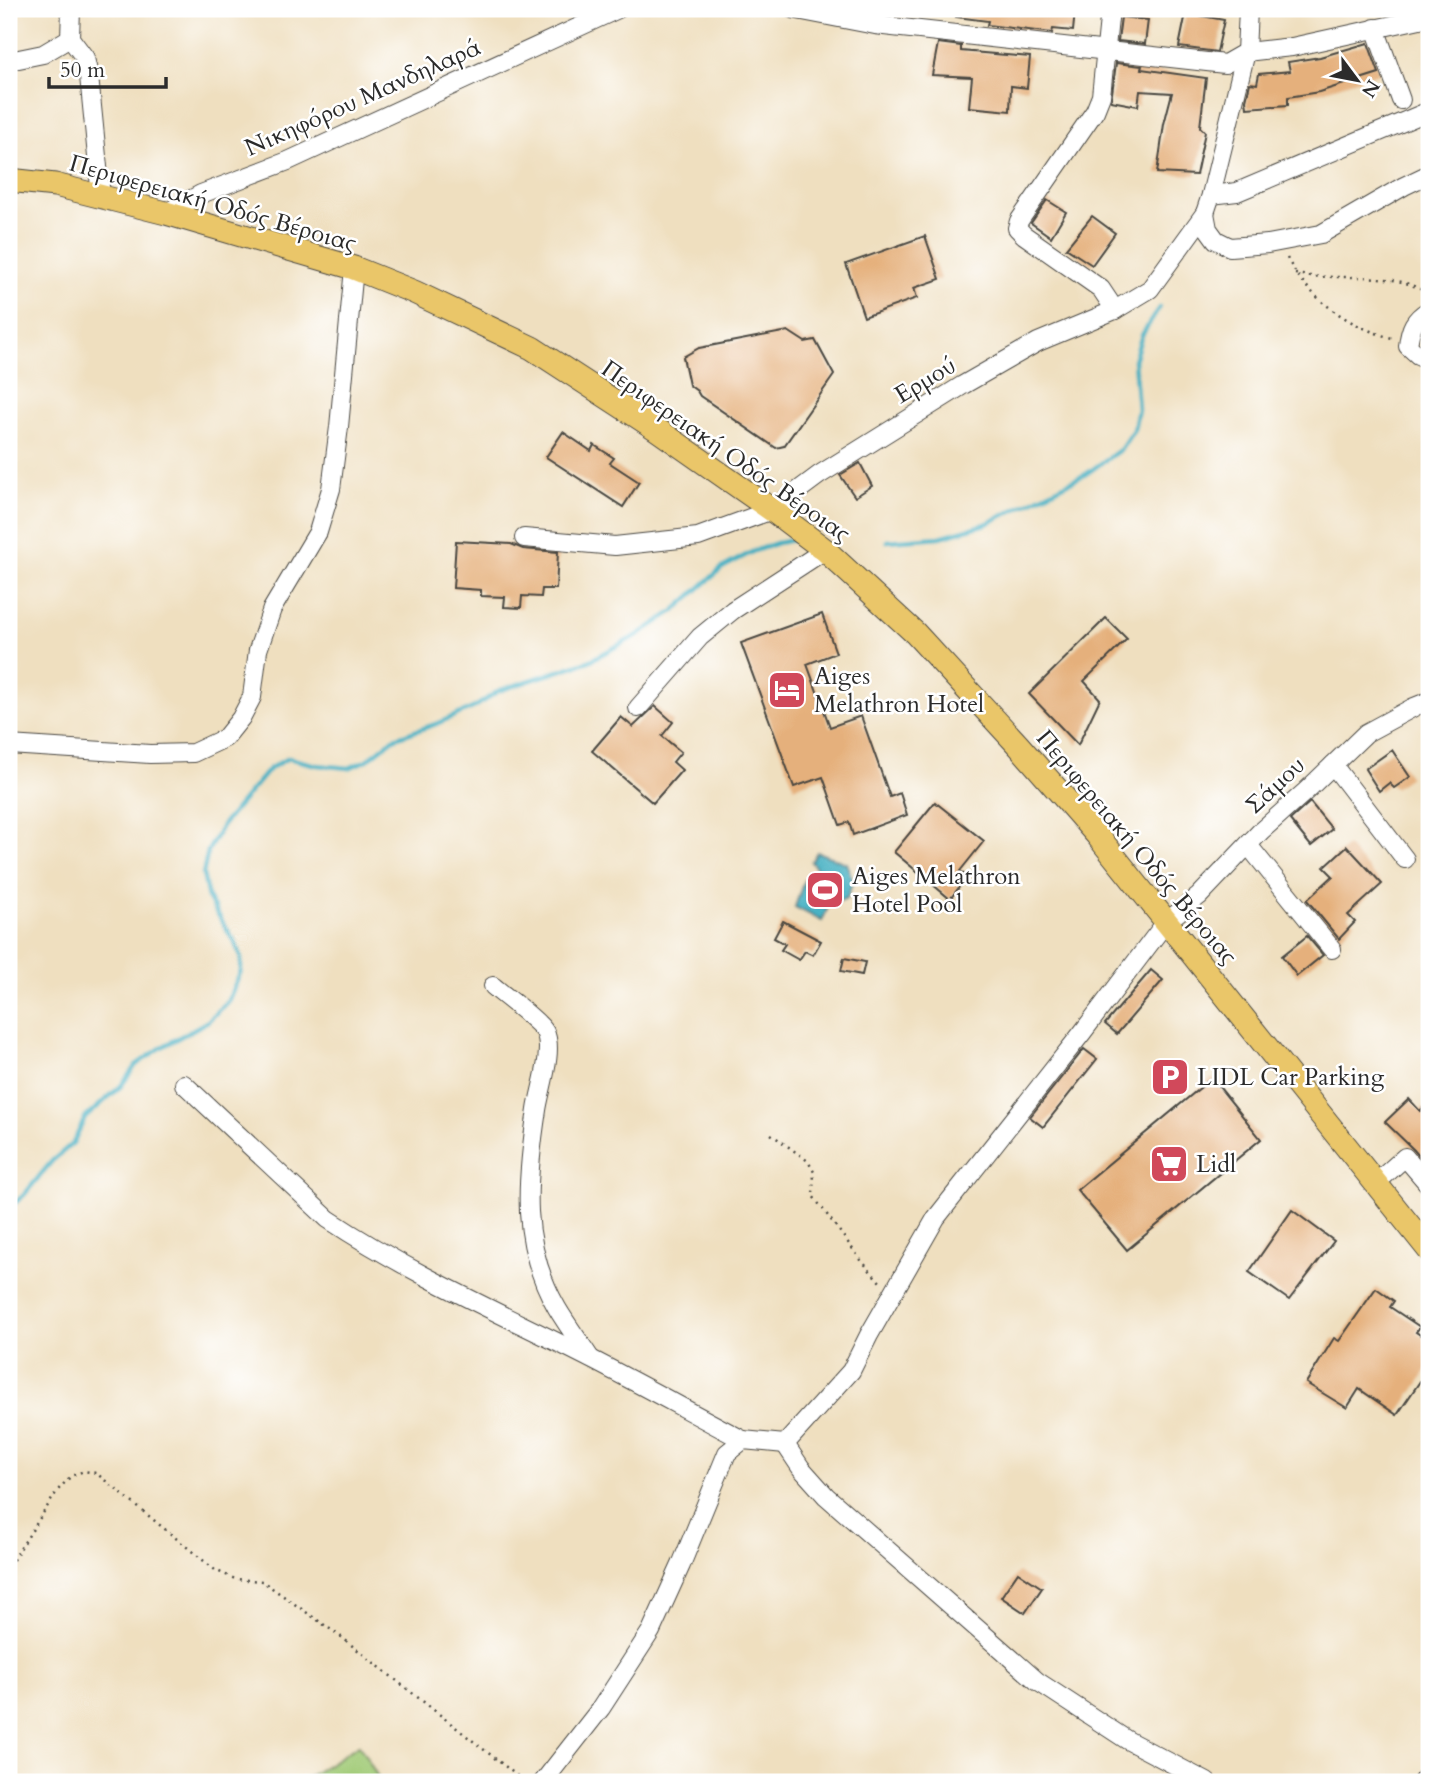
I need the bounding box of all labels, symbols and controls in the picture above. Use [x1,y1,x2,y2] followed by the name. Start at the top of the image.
[240,30,487,165] street label: Νικηφόρου Μανδηλαρά
[49,46,166,90] scale bar
[1322,46,1392,116] north arrow
[60,56,105,85] text: 50 m
[1355,75,1386,103] text: N
[65,147,360,260] street label: Περιφερειακή Οδός Βέροιας
[888,349,962,412] street label: Ερμού
[595,353,857,550] street label: Περιφερειακή Οδός Βέροιας
[814,660,984,721] place label: Aiges Melathron Hotel
[766,669,808,711] hotel icon: Aiges Melathron Hotel
[1028,723,1245,972] street label: Περιφερειακή Οδός Βέροιας
[1238,749,1312,822] street label: Σάμου
[852,860,1021,921] place label: Aiges Melathron Hotel Pool
[804,869,846,911] sports icon: Aiges Melathron Hotel Pool
[1149,1056,1191,1098] parking icon: LIDL Car Parking
[1197,1061,1385,1094] place label: LIDL Car Parking
[1148,1143,1190,1185] supermarket icon: Lidl
[1196,1148,1236,1181] place label: Lidl

